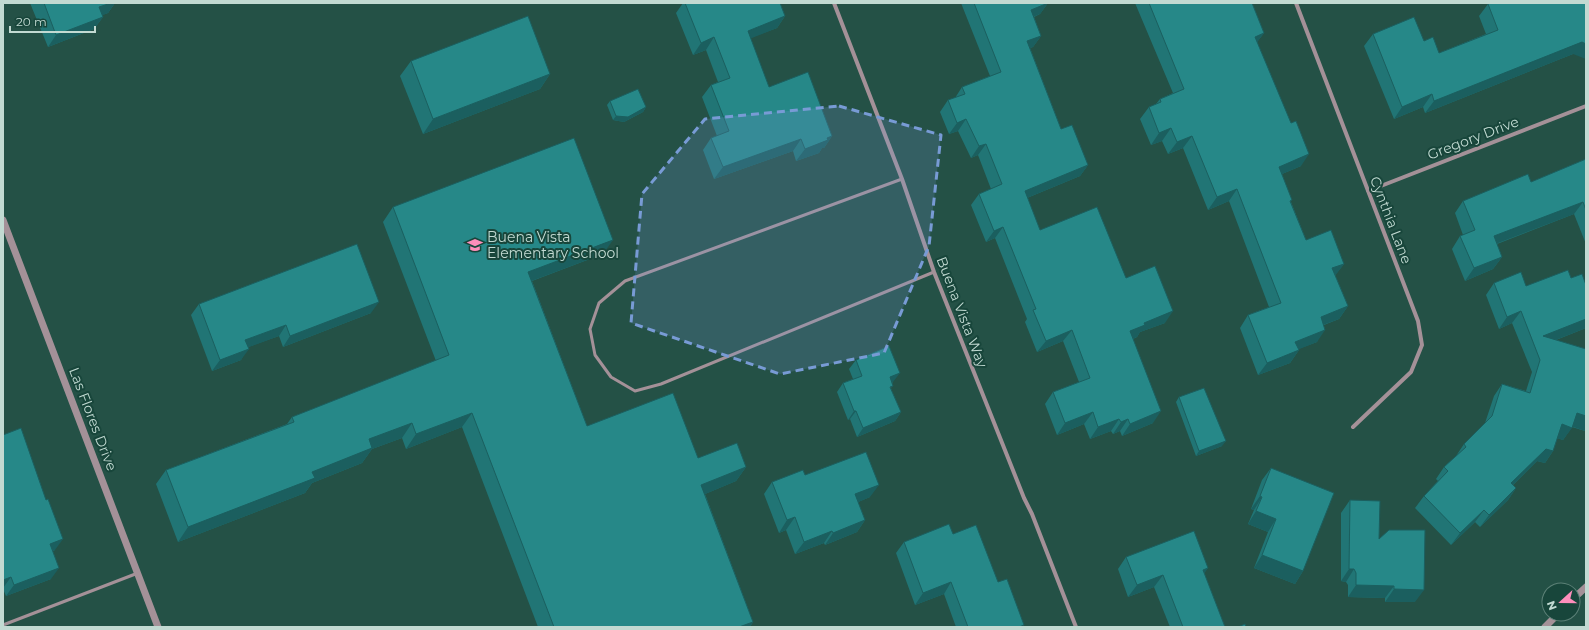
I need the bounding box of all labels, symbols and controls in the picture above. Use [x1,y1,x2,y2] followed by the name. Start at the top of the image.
[10,8,95,34] scale bar
[16,14,47,29] text: 20 m
[1425,112,1521,164] street label: Gregory Drive
[1366,174,1416,266] street label: Cynthia Lane
[487,228,619,262] place label: Buena Vista Elementary School
[466,236,484,254] school or university icon: Buena Vista Elementary School
[933,254,992,371] street label: Buena Vista Way
[65,365,121,473] street label: Las Flores Drive
[1541,582,1581,622] north arrow
[1544,599,1560,612] text: N

